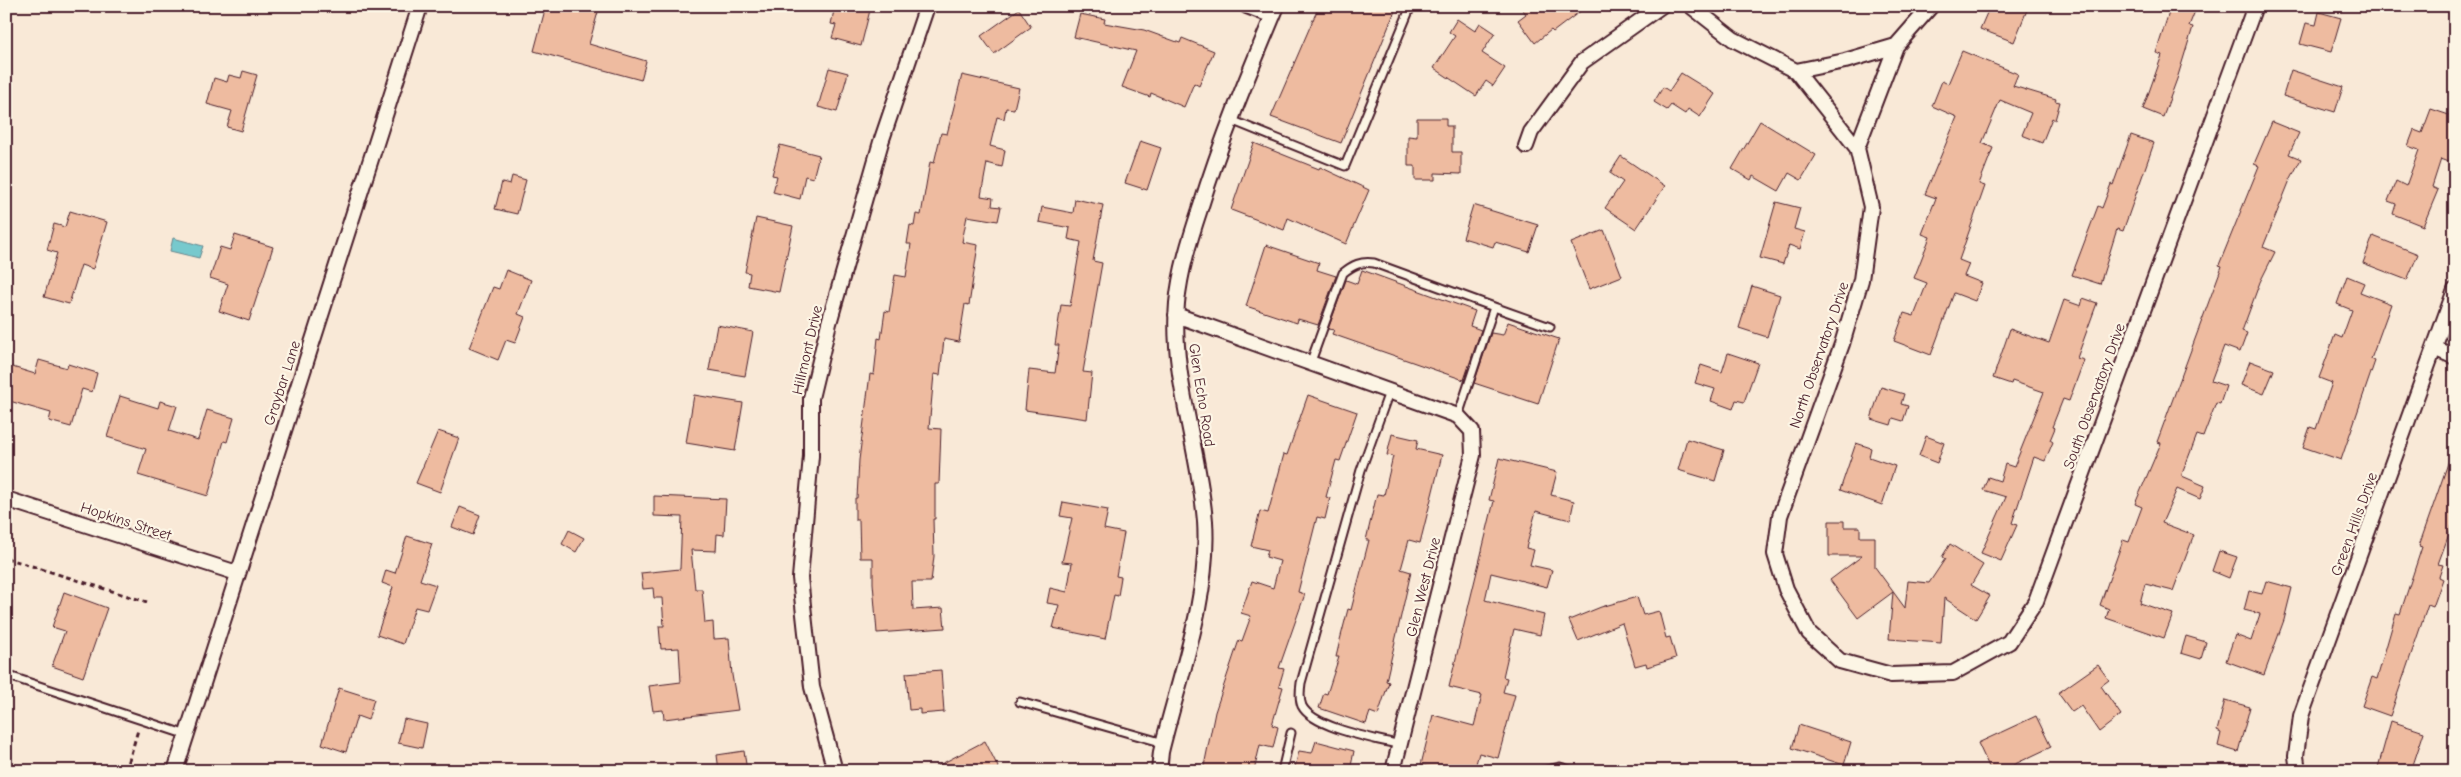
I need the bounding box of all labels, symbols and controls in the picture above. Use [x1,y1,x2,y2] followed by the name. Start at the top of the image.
[1785,279,1853,431] street label: North Observatory Drive
[788,303,826,396] street label: Hillmont Drive
[2059,320,2129,471] street label: South Observatory Drive
[260,338,304,428] street label: Graybar Lane
[1185,342,1219,448] street label: Glen Echo Road
[2327,469,2381,578] street label: Green Hills Drive
[78,498,174,544] street label: Hopkins Street
[1402,535,1444,639] street label: Glen West Drive

